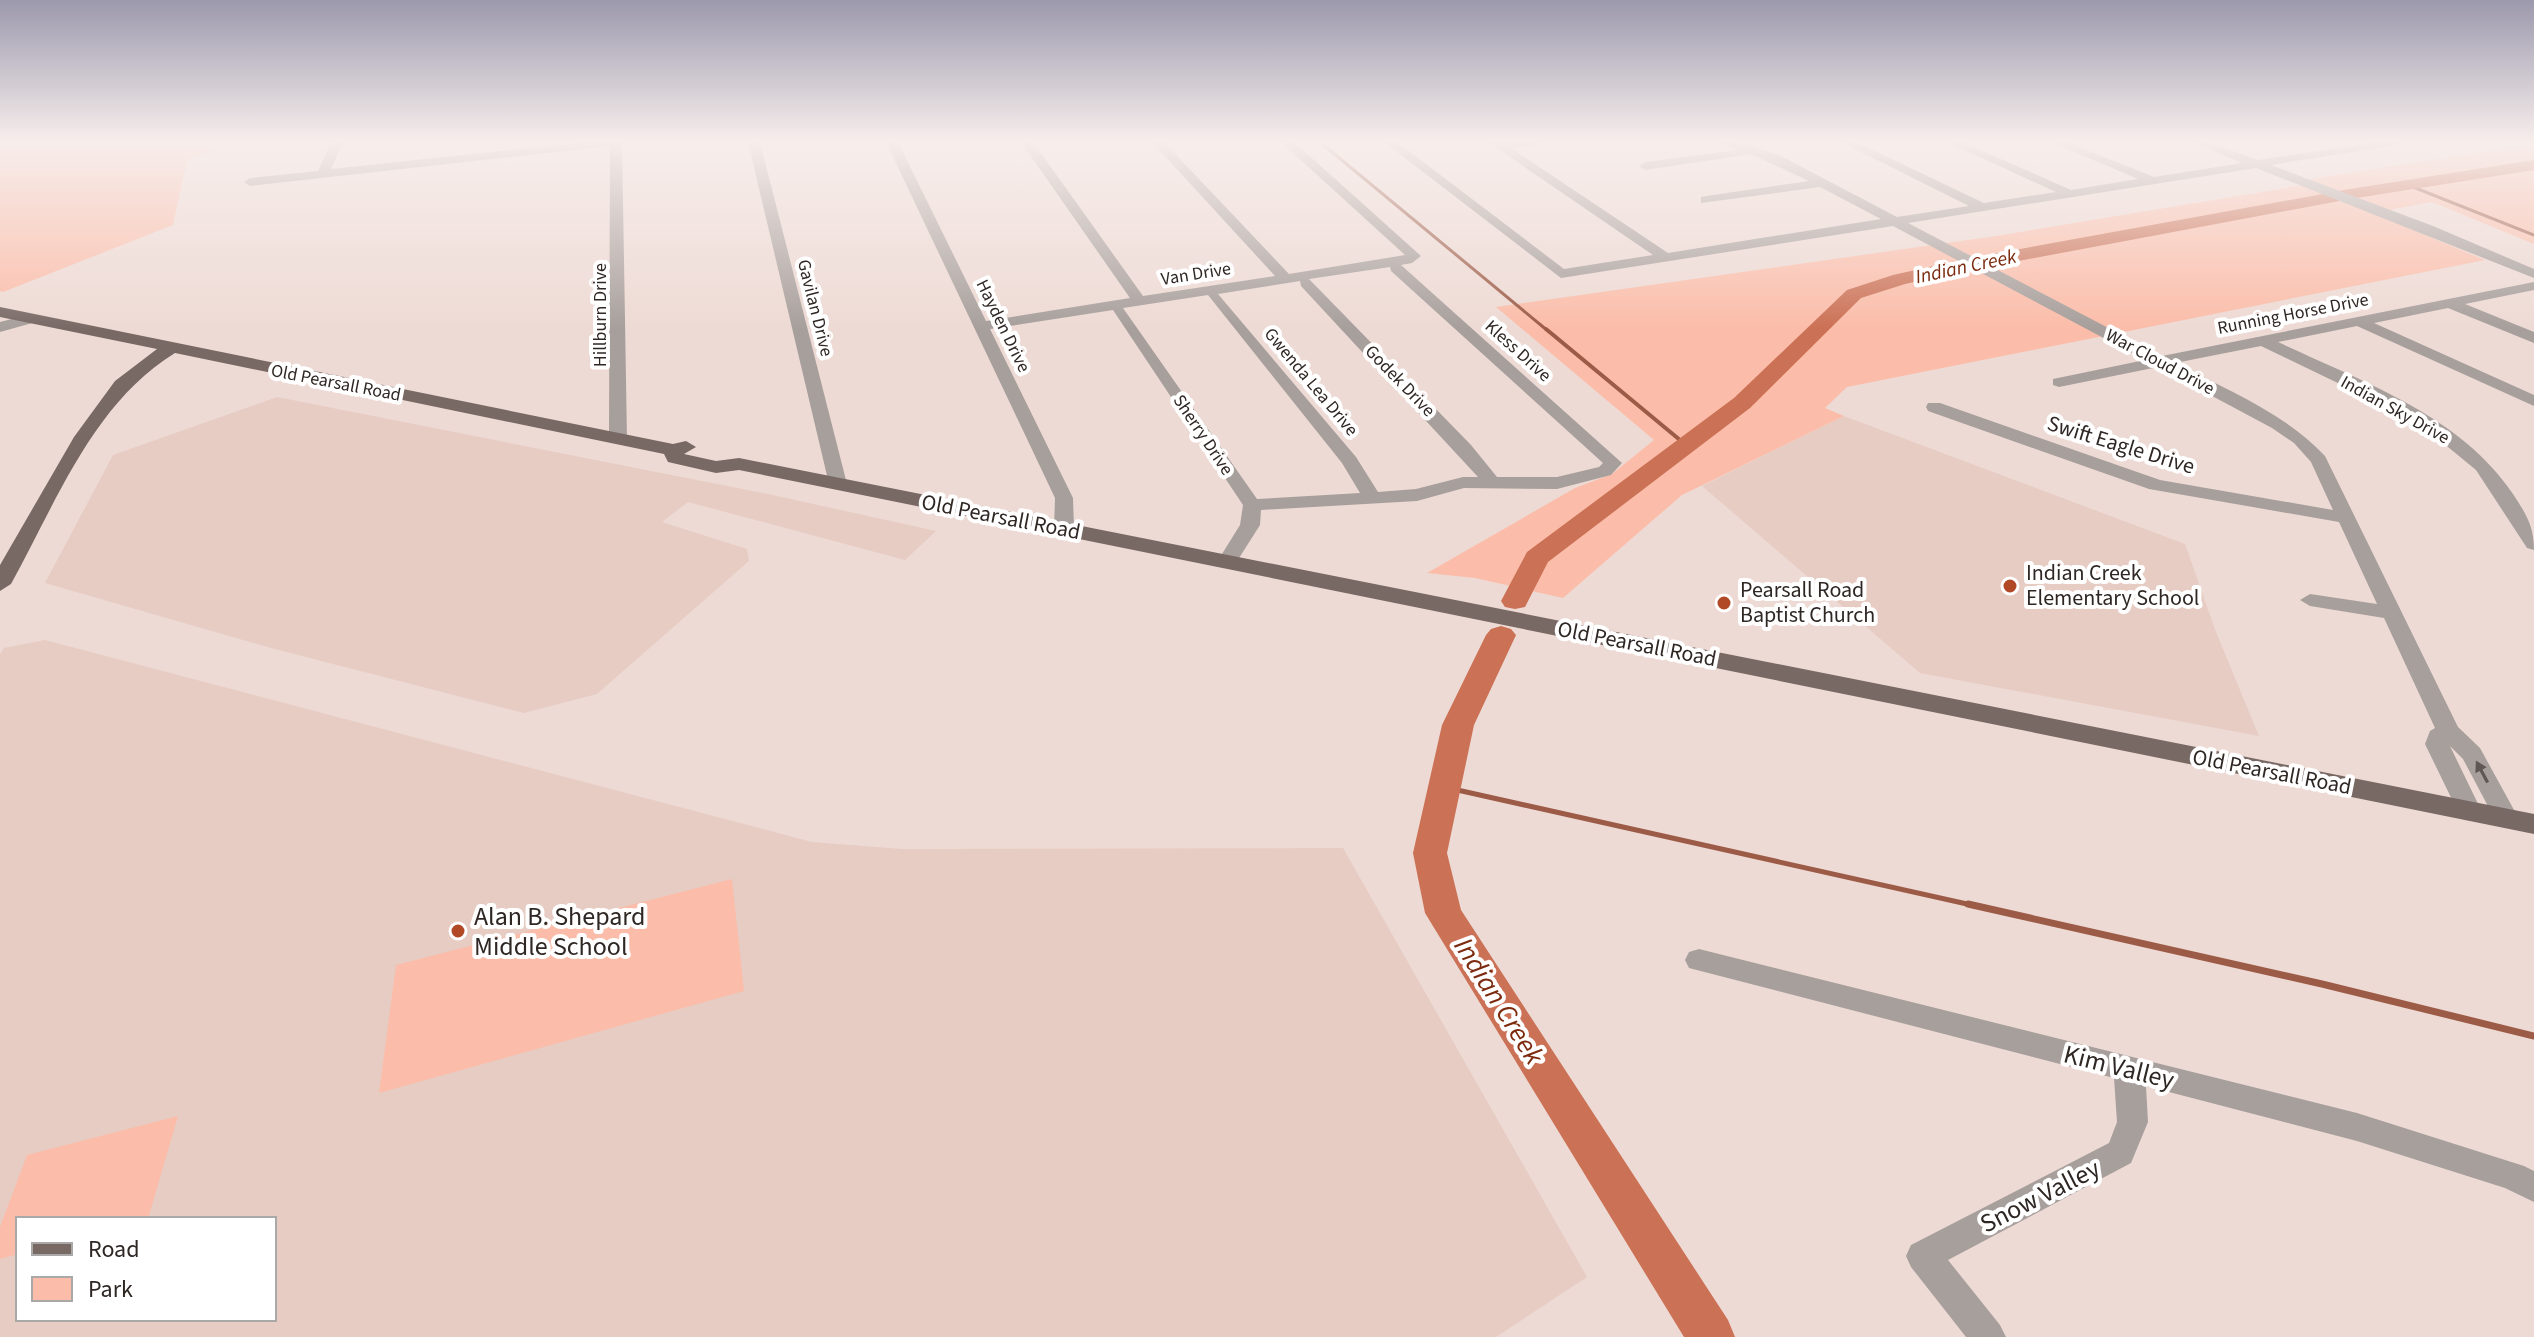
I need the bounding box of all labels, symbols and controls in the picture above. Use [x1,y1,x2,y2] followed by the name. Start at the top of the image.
[1913,243,2020,291] water label: Indian Creek
[1159,256,1233,292] street label: Van Drive
[791,257,839,359] street label: Gavilan Drive
[588,263,613,367] street label: Hillburn Drive
[970,275,1036,377] street label: Hayden Drive
[2215,287,2371,341] street label: Running Horse Drive
[1479,314,1557,388] street label: Kless Drive
[1258,323,1364,442] street label: Gwenda Lea Drive
[2101,323,2219,401] street label: War Cloud Drive
[1359,339,1441,423] street label: Godek Drive
[269,358,403,408] street label: Old Pearsall Road
[2336,370,2454,450] street label: Indian Sky Drive
[1167,390,1239,480] street label: Sherry Drive
[2043,407,2199,483] street label: Swift Eagle Drive
[919,486,1083,548] street label: Old Pearsall Road
[2026,557,2199,614] place label: Indian Creek Elementary School
[1740,574,1875,631] place label: Pearsall Road Baptist Church
[2001,577,2019,595] marker: Indian Creek Elementary School
[1715,594,1733,612] marker: Pearsall Road Baptist Church
[1555,613,1719,675] street label: Old Pearsall Road
[2190,741,2354,803] street label: Old Pearsall Road
[2475,761,2489,783] one-way arrow
[474,898,646,965] place label: Alan B. Shepard Middle School
[449,922,467,940] marker: Alan B. Shepard Middle School
[1444,930,1554,1073] water label: Indian Creek
[2060,1035,2178,1099] street label: Kim Valley
[1974,1150,2106,1242] street label: Snow Valley
[16,1217,276,1321] legend
[88,1232,140,1267] text: Road
[88,1272,133,1307] text: Park

